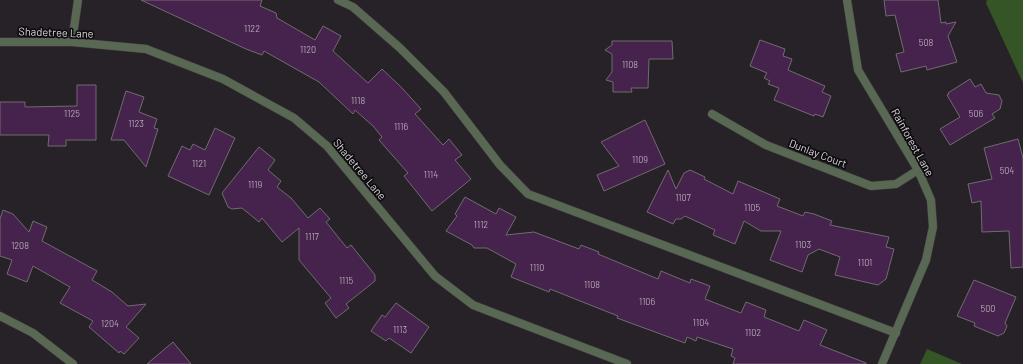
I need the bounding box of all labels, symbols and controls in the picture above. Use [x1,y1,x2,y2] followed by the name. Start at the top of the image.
[244,23,260,34] house number: 1122
[18,24,94,40] street label: Shadetree Lane
[919,37,934,48] house number: 508
[300,44,316,55] house number: 1120
[622,59,638,70] house number: 1108
[351,95,365,106] house number: 1118
[889,106,937,178] street label: Rainforest Lane
[64,108,80,119] house number: 1125
[969,108,984,119] house number: 506
[128,118,144,129] house number: 1123
[394,121,408,132] house number: 1116
[331,136,389,202] street label: Shadetree Lane
[787,136,849,170] street label: Dunlay Court
[632,154,648,165] house number: 1109
[192,158,206,169] house number: 1121
[1000,165,1014,176] house number: 504
[424,169,438,180] house number: 1114
[248,179,262,190] house number: 1119
[675,192,692,203] house number: 1107
[744,202,760,213] house number: 1105
[474,219,488,230] house number: 1112
[305,231,320,242] house number: 1117
[795,239,811,250] house number: 1103
[11,240,29,251] house number: 1208
[858,257,872,268] house number: 1101
[530,262,544,273] house number: 1110
[339,275,353,286] house number: 1115
[584,279,600,290] house number: 1108
[639,296,655,307] house number: 1106
[981,303,995,314] house number: 500
[693,317,709,328] house number: 1104
[101,318,119,329] house number: 1204
[393,324,407,335] house number: 1113
[745,327,761,338] house number: 1102

